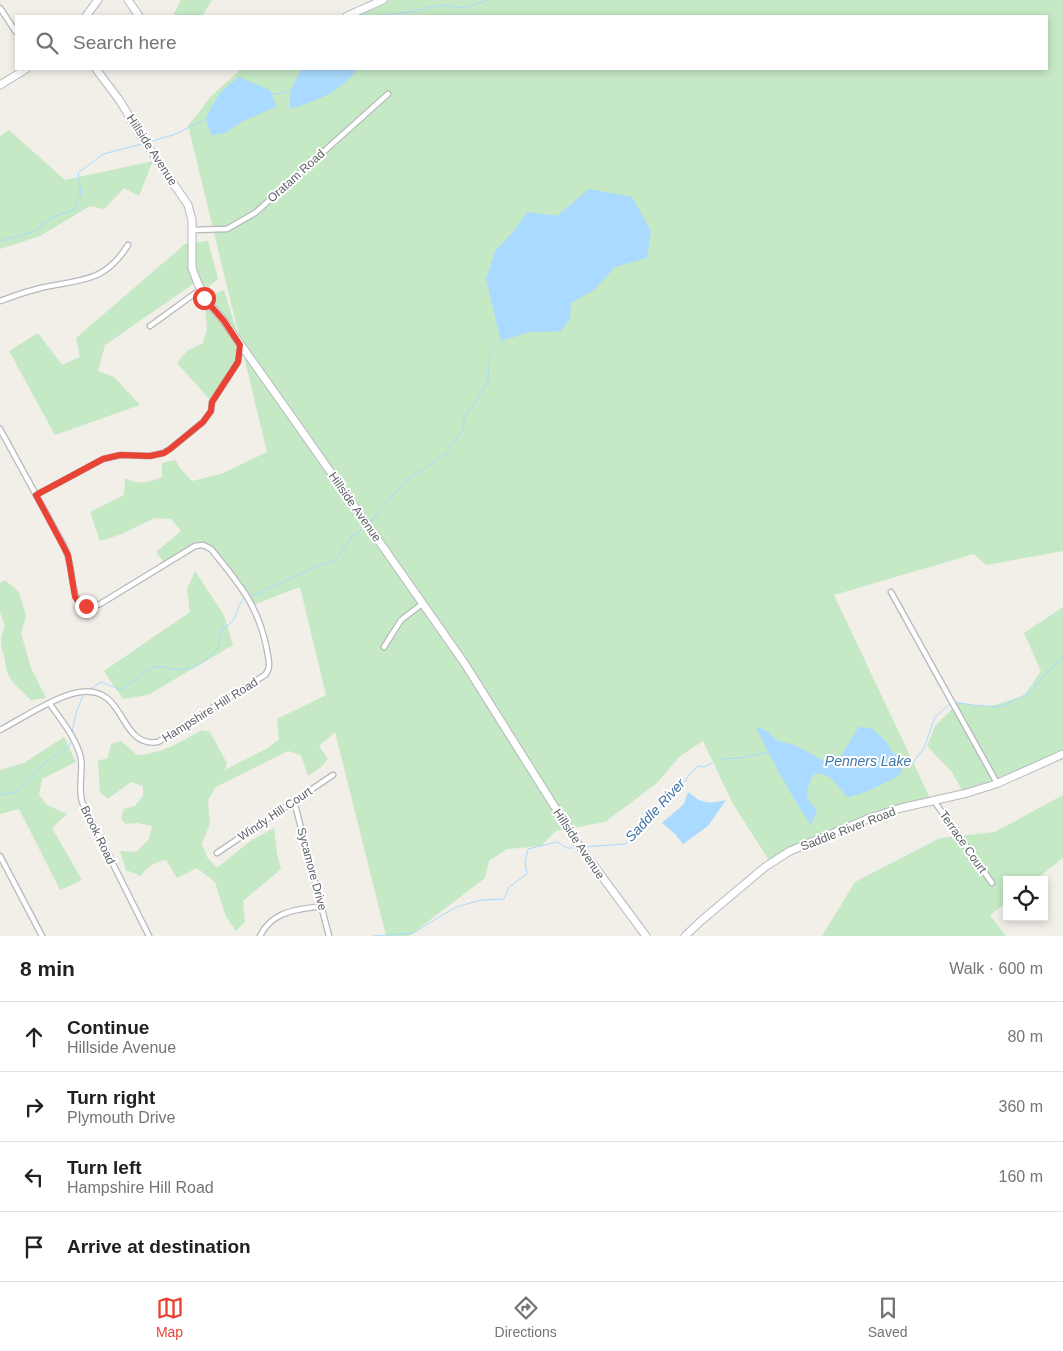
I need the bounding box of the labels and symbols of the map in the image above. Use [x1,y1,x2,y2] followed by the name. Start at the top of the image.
[124,112,180,188] street label: Hillside Avenue
[265,147,327,205] street label: Oratam Road
[193,287,216,310] route start
[326,469,384,545] street label: Hillside Avenue
[75,595,98,618] route end
[160,675,260,745] street label: Hampshire Hill Road
[825,753,911,769] water label: Penners Lake
[622,774,689,845] water label: Saddle River
[235,784,315,844] street label: Windy Hill Court
[78,803,118,867] street label: Brook Road
[798,804,898,854] street label: Saddle River Road
[550,806,608,882] street label: Hillside Avenue
[936,808,990,876] street label: Terrace Court
[294,826,330,912] street label: Sycamore Drive

